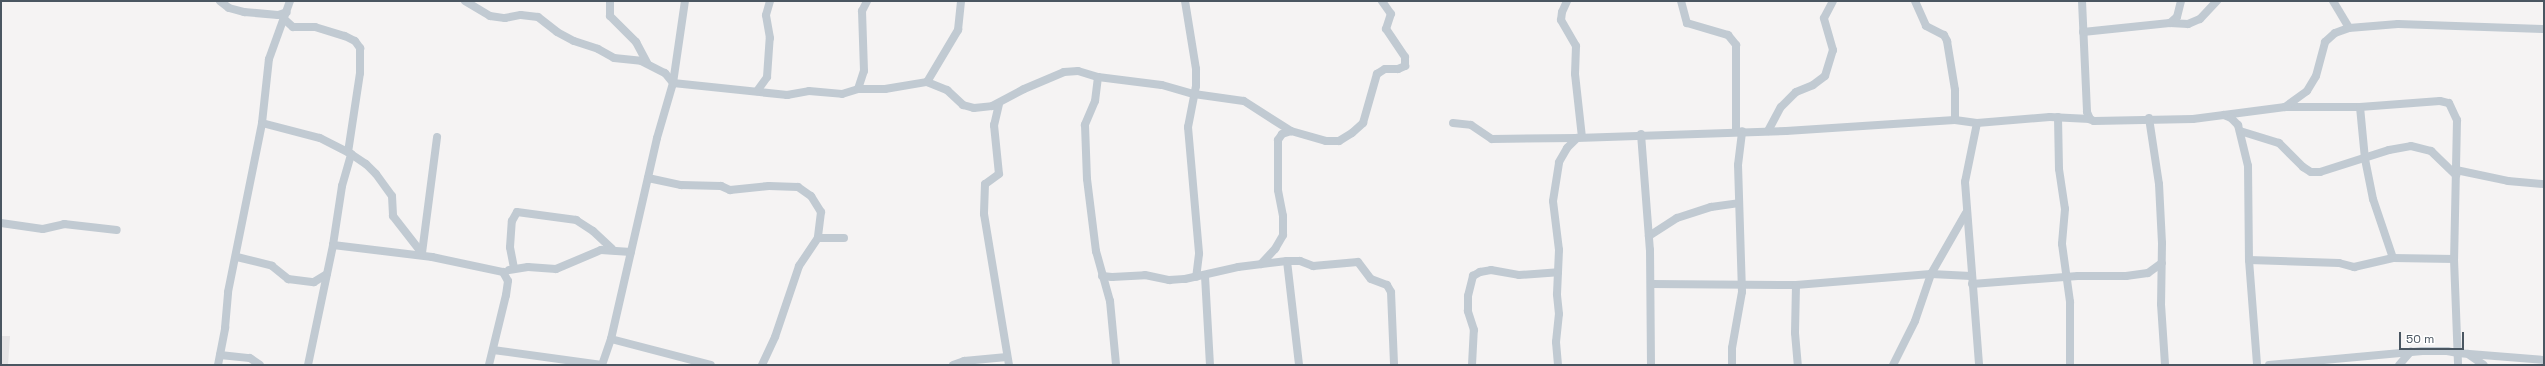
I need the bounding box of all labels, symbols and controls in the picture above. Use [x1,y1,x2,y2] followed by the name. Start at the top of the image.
[2401,324,2466,350] scale bar
[2406,331,2434,347] text: 50 m

